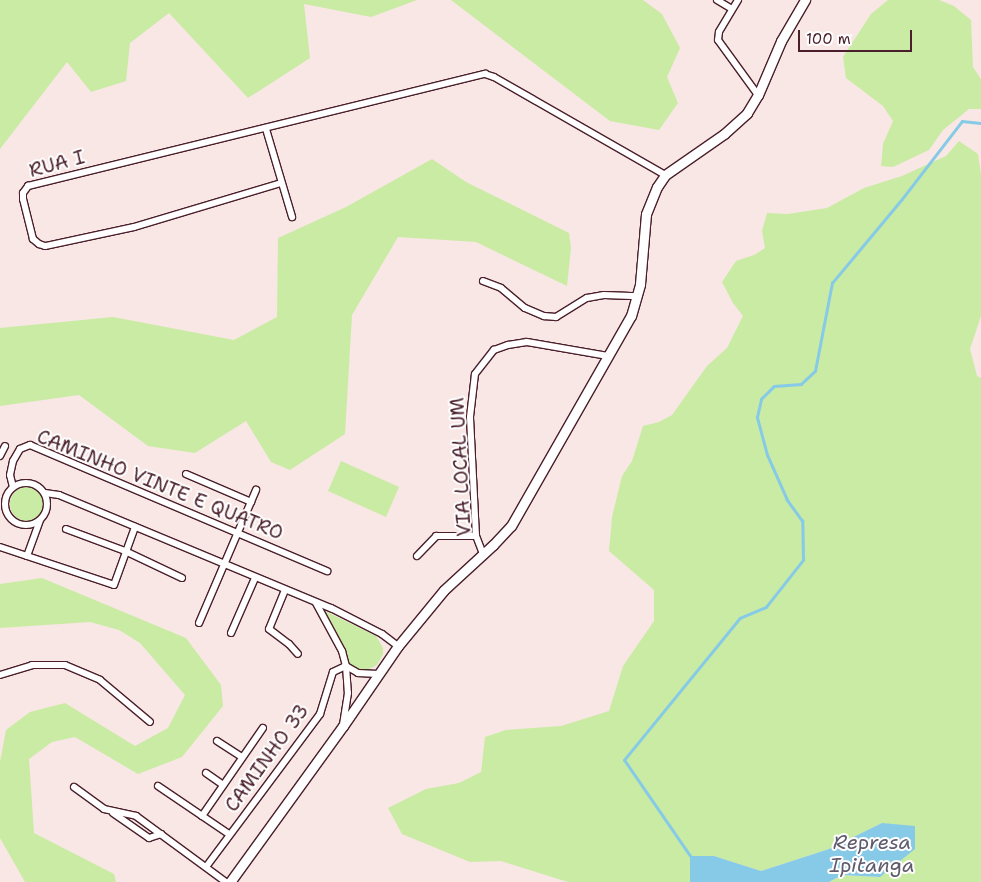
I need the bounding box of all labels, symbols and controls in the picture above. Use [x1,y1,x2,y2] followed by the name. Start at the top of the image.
[801,20,915,52] scale bar
[806,29,851,49] text: 100 m
[27,146,87,182] street label: RUA I
[446,397,476,537] street label: VIA LOCAL UM
[34,425,286,545] street label: CAMINHO VINTE E QUATRO
[220,700,314,816] street label: CAMINHO 33
[830,830,914,877] water label: Represa Ipitanga

